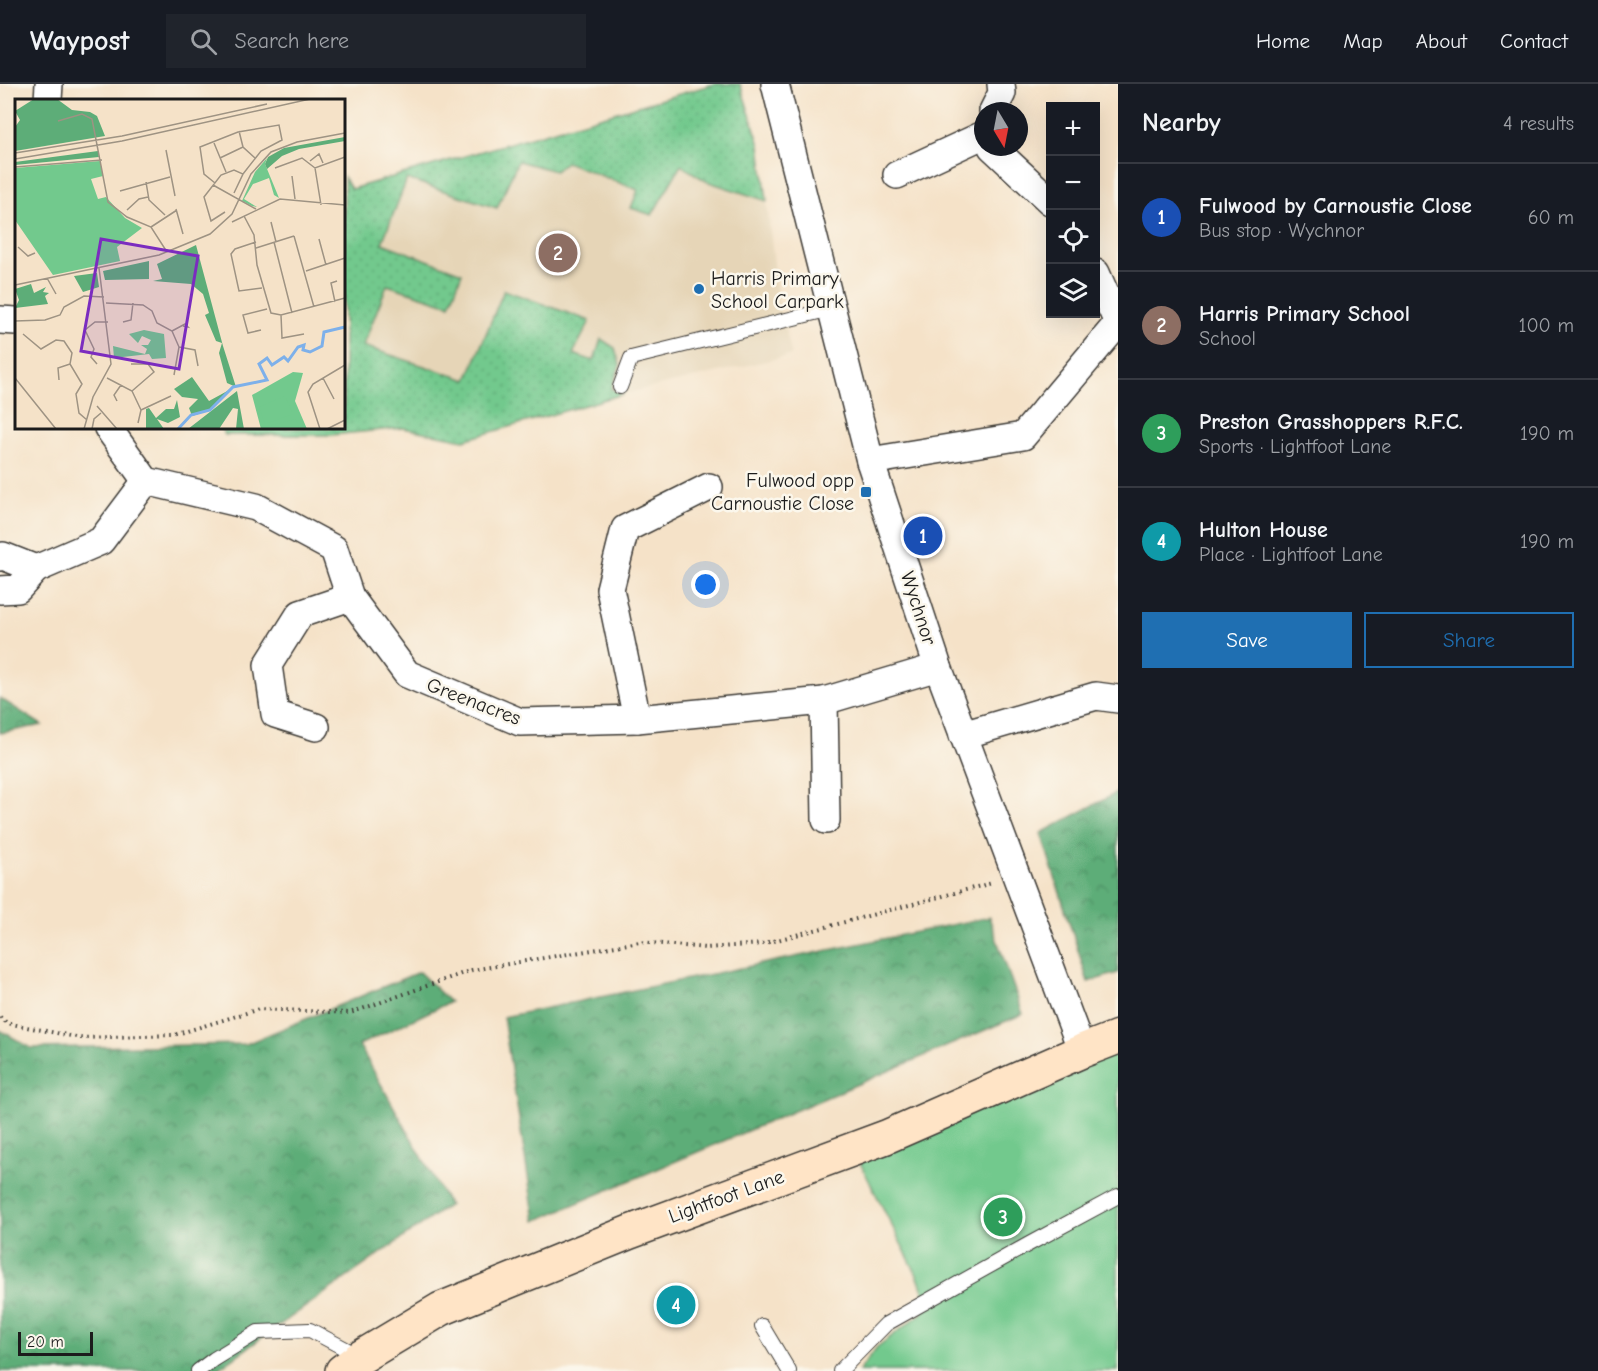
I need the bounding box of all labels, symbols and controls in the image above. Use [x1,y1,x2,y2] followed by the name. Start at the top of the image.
[166,14,586,68] search box
[30,25,130,57] text: Waypost
[187,25,220,58] icon: search
[235,28,349,54] text: Search here
[1256,29,1310,53] text: Home
[1343,29,1383,53] text: Map
[1416,29,1467,53] text: About
[1500,29,1568,53] text: Contact
[15,99,345,429] inset map
[974,102,1028,156] north arrow
[1046,102,1100,318] map controls
[1046,102,1100,156] button: +
[1142,108,1221,138] text: Nearby
[1503,112,1574,135] text: 4 results
[1046,156,1100,210] button: −
[1199,193,1472,219] text: Fulwood by Carnoustie Close
[1158,206,1165,229] text: 1
[1528,206,1574,229] text: 60 m
[1046,210,1100,264] button: locate
[1199,219,1364,242] text: Bus stop · Wychnor
[538,230,578,276] pin: 2
[1046,264,1100,318] button: layers
[711,267,844,313] place label: Harris Primary School Carpark
[692,282,706,296] marker: Harris Primary School Carpark
[1199,301,1410,327] text: Harris Primary School
[1157,314,1166,337] text: 2
[1519,314,1574,337] text: 100 m
[1199,327,1256,350] text: School
[1199,409,1463,435] text: Preston Grasshoppers R.F.C.
[1157,422,1166,445] text: 3
[1520,422,1574,445] text: 190 m
[1199,435,1391,458] text: Sports · Lightfoot Lane
[711,469,854,515] place label: Fulwood opp Carnoustie Close
[859,485,873,499] marker: Fulwood opp Carnoustie Close
[904,514,942,558] pin: 1
[1199,517,1328,543] text: Hulton House
[1157,530,1166,553] text: 4
[1520,530,1574,553] text: 190 m
[1199,543,1383,566] text: Place · Lightfoot Lane
[896,568,941,648] street label: Wychnor
[691,570,720,599] your location
[1142,612,1352,668] button: Save
[1364,612,1574,668] button: Share
[424,673,524,730] street label: Greenacres
[665,1165,787,1228] street label: Lightfoot Lane
[984,1194,1022,1240] pin: 3
[656,1282,696,1328] pin: 4
[18,1329,93,1356] scale bar
[27,1333,64,1351] text: 20 m

